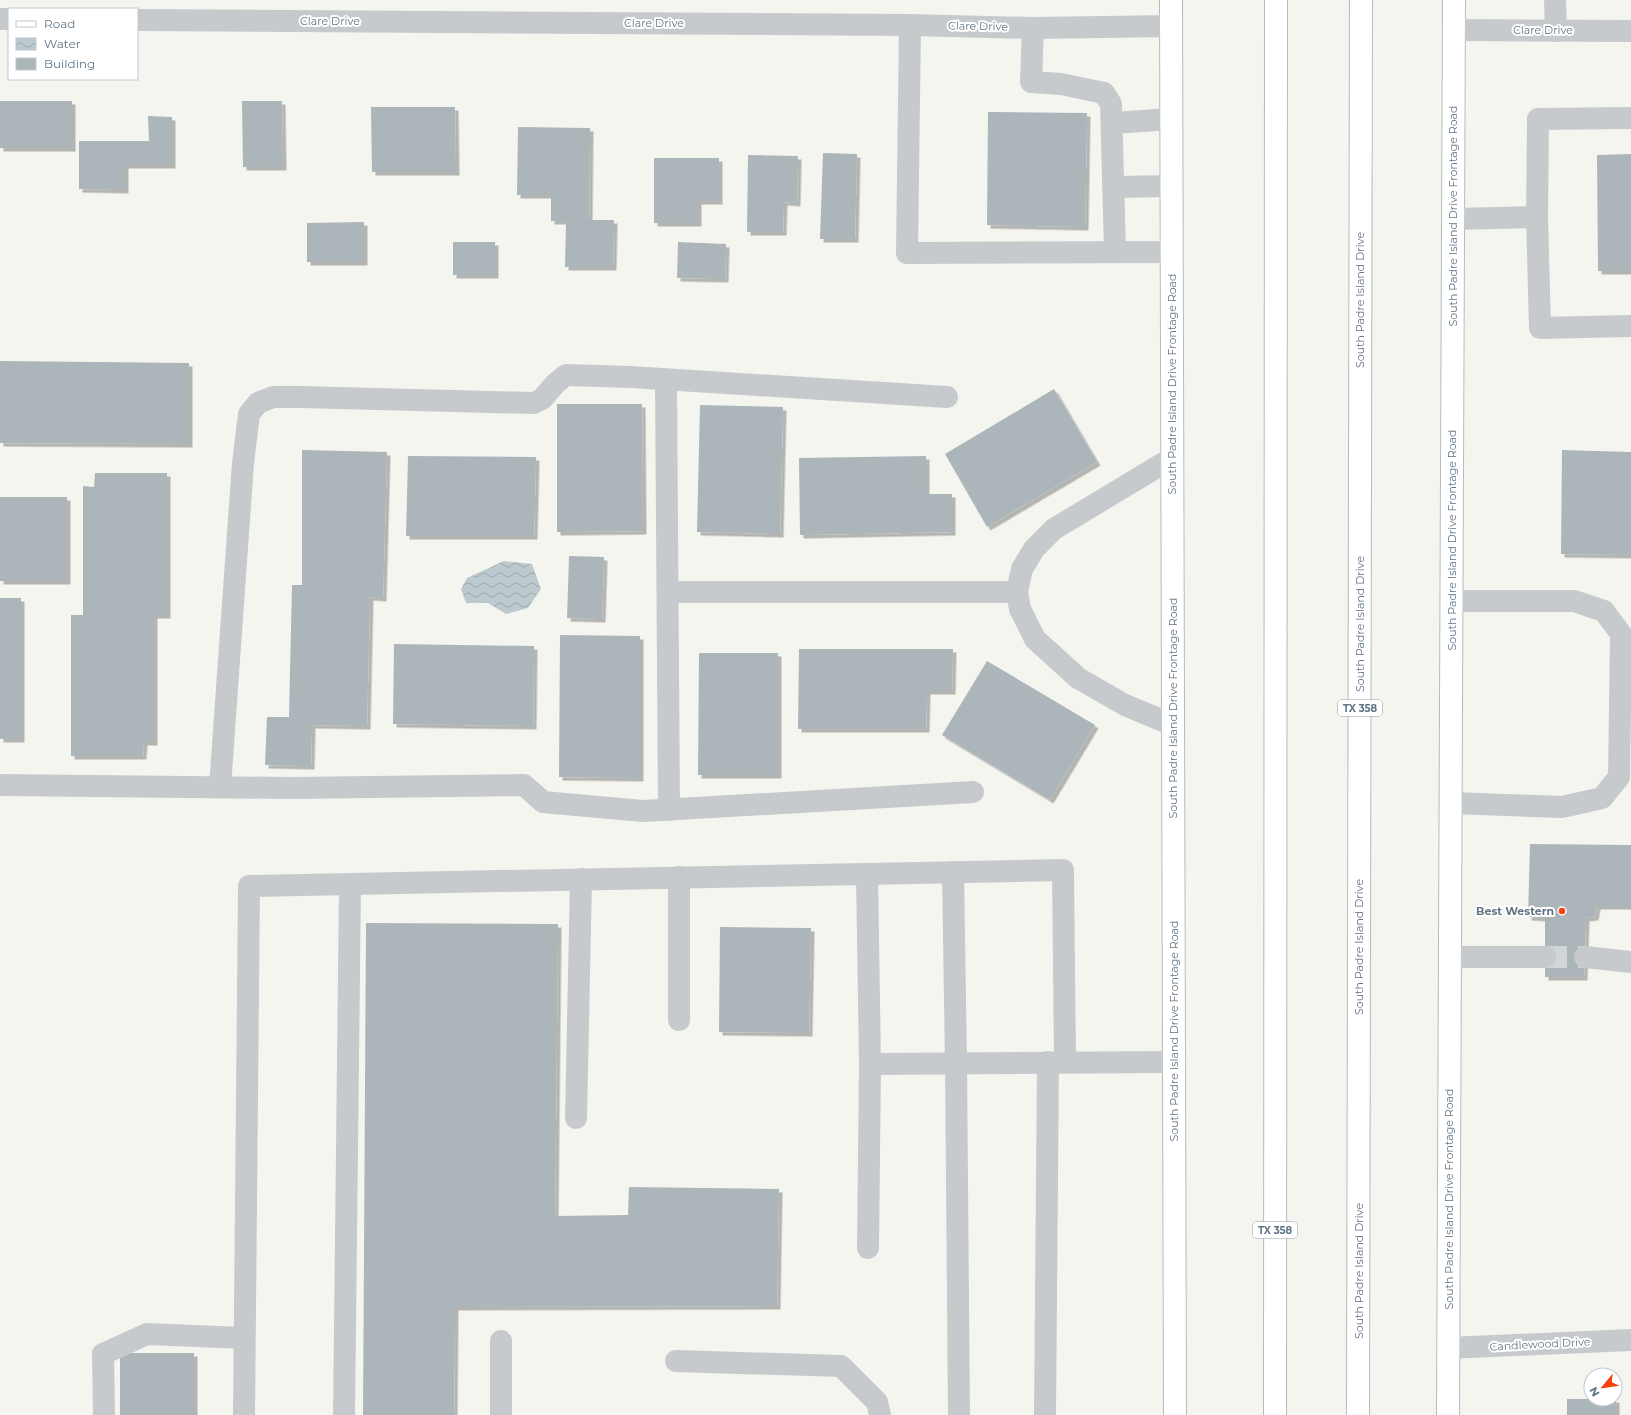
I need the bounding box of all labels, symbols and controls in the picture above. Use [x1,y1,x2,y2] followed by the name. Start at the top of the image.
[8,8,138,80] legend
[300,14,360,28] street label: Clare Drive
[44,16,75,31] text: Road
[624,16,684,30] street label: Clare Drive
[948,18,1008,34] street label: Clare Drive
[1513,23,1573,37] street label: Clare Drive
[44,36,81,51] text: Water
[44,56,95,71] text: Building
[1446,106,1460,326] street label: South Padre Island Drive Frontage Road
[1353,232,1367,368] street label: South Padre Island Drive
[1165,274,1179,494] street label: South Padre Island Drive Frontage Road
[1445,430,1459,650] street label: South Padre Island Drive Frontage Road
[1353,556,1367,692] street label: South Padre Island Drive
[1166,598,1180,818] street label: South Padre Island Drive Frontage Road
[1338,700,1382,716] road number: TX 358
[1352,879,1366,1015] street label: South Padre Island Drive
[1476,904,1554,918] place label: Best Western
[1557,906,1567,916] marker: Best Western
[1167,921,1181,1141] street label: South Padre Island Drive Frontage Road
[1442,1089,1456,1309] street label: South Padre Island Drive Frontage Road
[1352,1203,1366,1339] street label: South Padre Island Drive
[1253,1222,1297,1238] road number: TX 358
[1489,1334,1591,1354] street label: Candlewood Drive
[1583,1367,1623,1407] north arrow
[1586,1385,1603,1399] text: N

